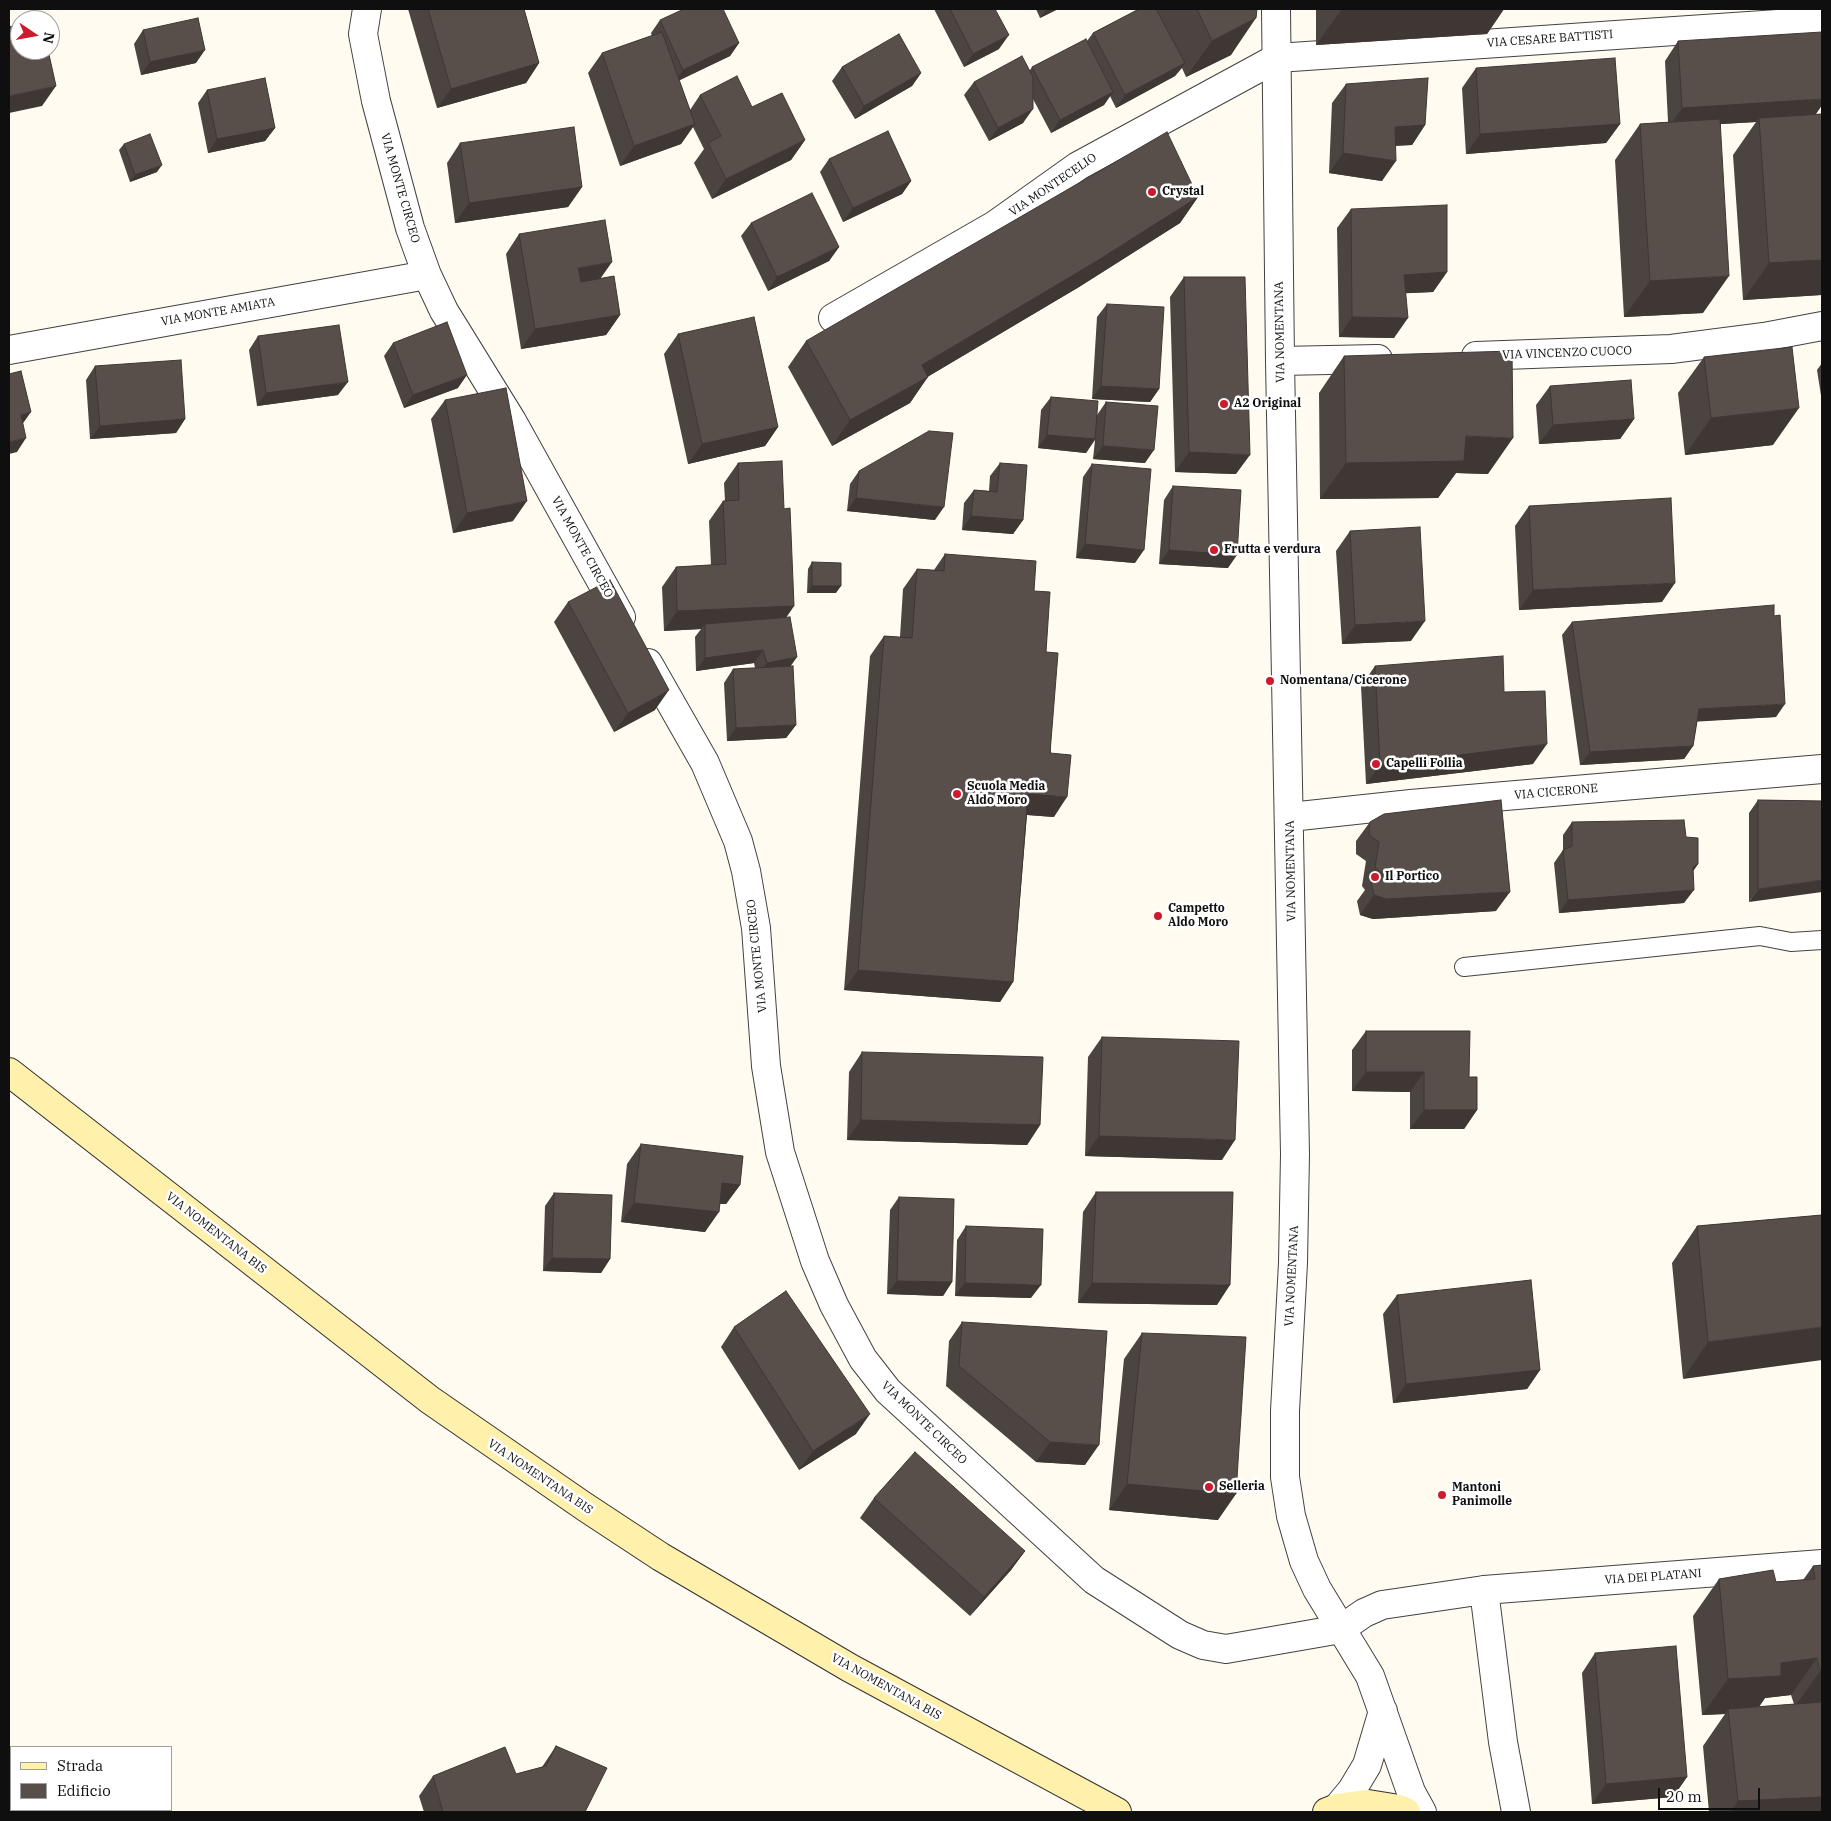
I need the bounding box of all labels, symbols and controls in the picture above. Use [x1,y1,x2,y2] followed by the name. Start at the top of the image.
[10,10,60,60] north arrow
[1486,27,1614,51] street label: VIA CESARE BATTISTI
[39,31,59,45] text: N
[377,131,423,245] street label: VIA MONTE CIRCEO
[1007,150,1099,220] street label: VIA MONTECELIO
[1162,185,1204,199] place label: Crystal
[1146,186,1158,198] marker: Crystal
[1272,281,1288,383] street label: VIA NOMENTANA
[160,295,276,329] street label: VIA MONTE AMIATA
[1502,344,1632,362] street label: VIA VINCENZO CUOCO
[1234,397,1301,411] place label: A2 Original
[1218,398,1230,410] marker: A2 Original
[548,494,616,600] street label: VIA MONTE CIRCEO
[1224,543,1321,557] place label: Frutta e verdura
[1208,544,1220,556] marker: Frutta e verdura
[1280,674,1407,688] place label: Nomentana/Cicerone
[1264,675,1276,687] marker: Nomentana/Cicerone
[1386,757,1463,771] place label: Capelli Follia
[1370,758,1382,770] marker: Capelli Follia
[967,780,1045,808] place label: Scuola Media Aldo Moro
[1513,781,1599,803] street label: VIA CICERONE
[951,788,963,800] marker: Scuola Media Aldo Moro
[1283,820,1299,922] street label: VIA NOMENTANA
[1385,870,1439,884] place label: Il Portico
[1369,871,1381,883] marker: Il Portico
[744,899,770,1013] street label: VIA MONTE CIRCEO
[1168,902,1228,930] place label: Campetto Aldo Moro
[1152,910,1164,922] marker: Campetto Aldo Moro
[163,1189,269,1277] street label: VIA NOMENTANA BIS
[1282,1225,1302,1327] street label: VIA NOMENTANA
[878,1378,970,1468] street label: VIA MONTE CIRCEO
[485,1437,595,1517] street label: VIA NOMENTANA BIS
[1219,1480,1265,1494] place label: Selleria
[1203,1481,1215,1493] marker: Selleria
[1452,1481,1512,1509] place label: Mantoni Panimolle
[1436,1489,1448,1501] marker: Mantoni Panimolle
[1604,1566,1702,1588] street label: VIA DEI PLATANI
[829,1651,943,1723] street label: VIA NOMENTANA BIS
[10,1746,172,1811] legend
[57,1756,103,1775] text: Strada
[1661,1778,1764,1810] scale bar
[57,1781,111,1800] text: Edificio
[1666,1787,1702,1806] text: 20 m

